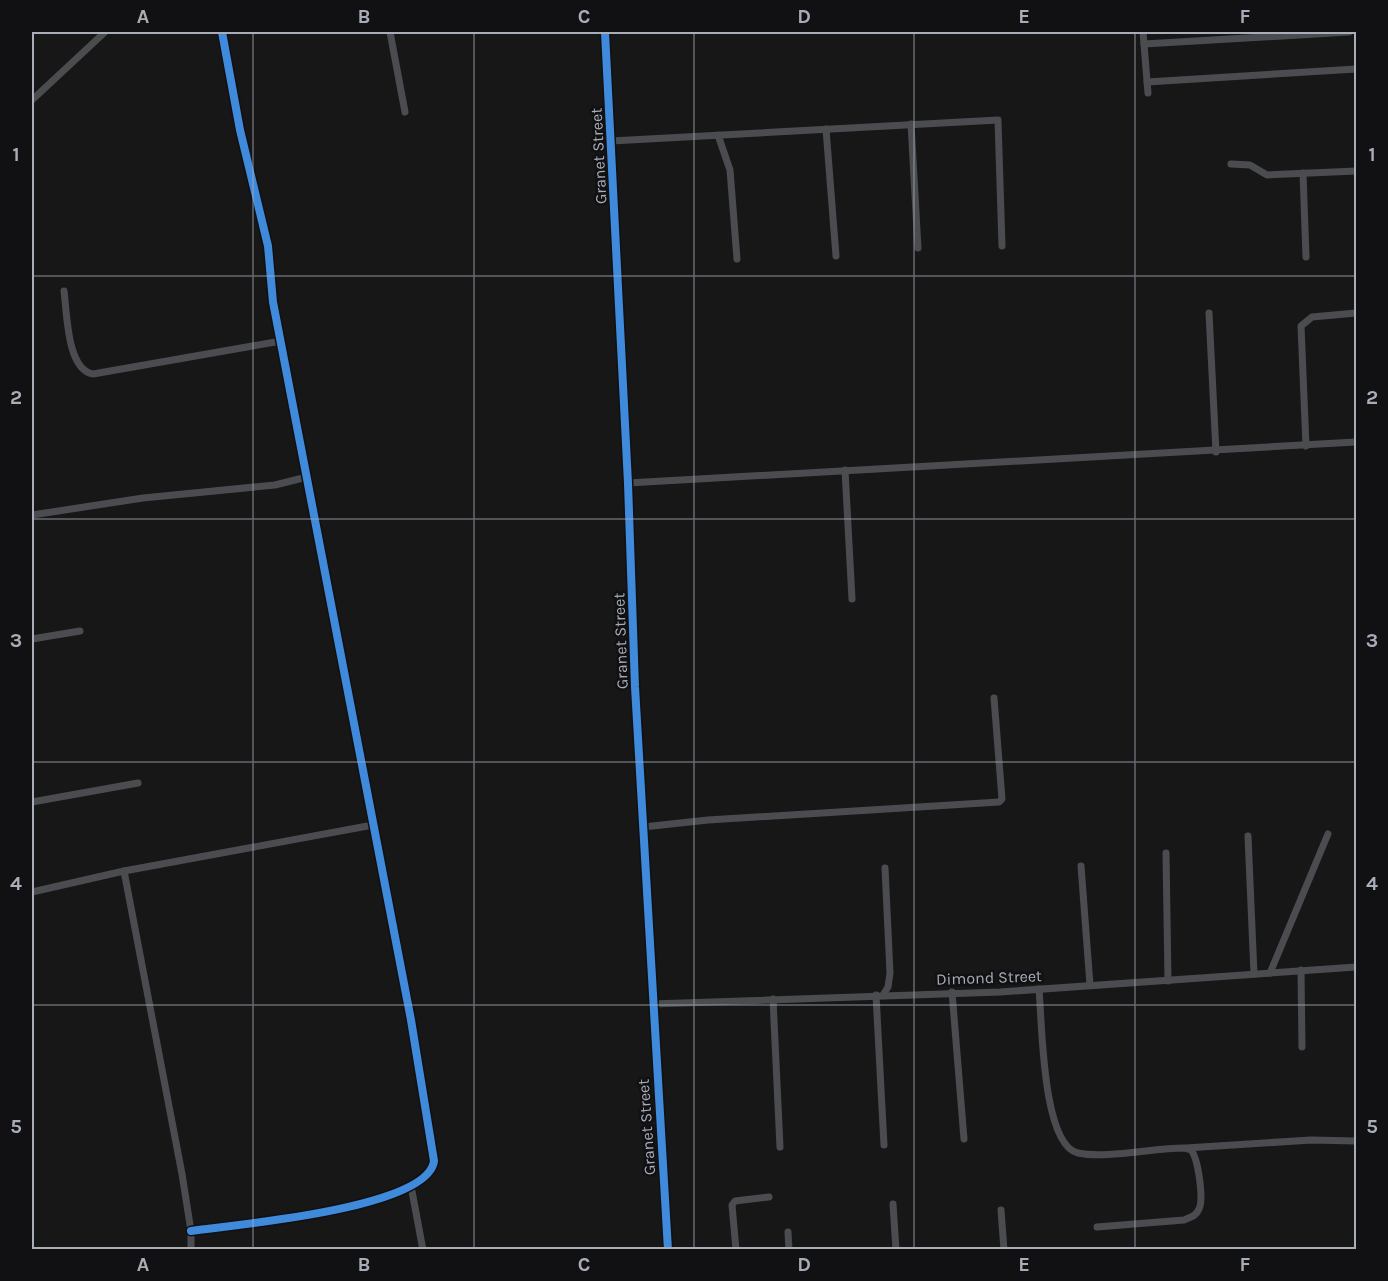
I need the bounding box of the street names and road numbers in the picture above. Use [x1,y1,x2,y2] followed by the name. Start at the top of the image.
[586,107,611,205] street label: Granet Street
[609,592,632,690] street label: Granet Street
[936,966,1042,989] street label: Dimond Street
[634,1078,659,1176] street label: Granet Street

